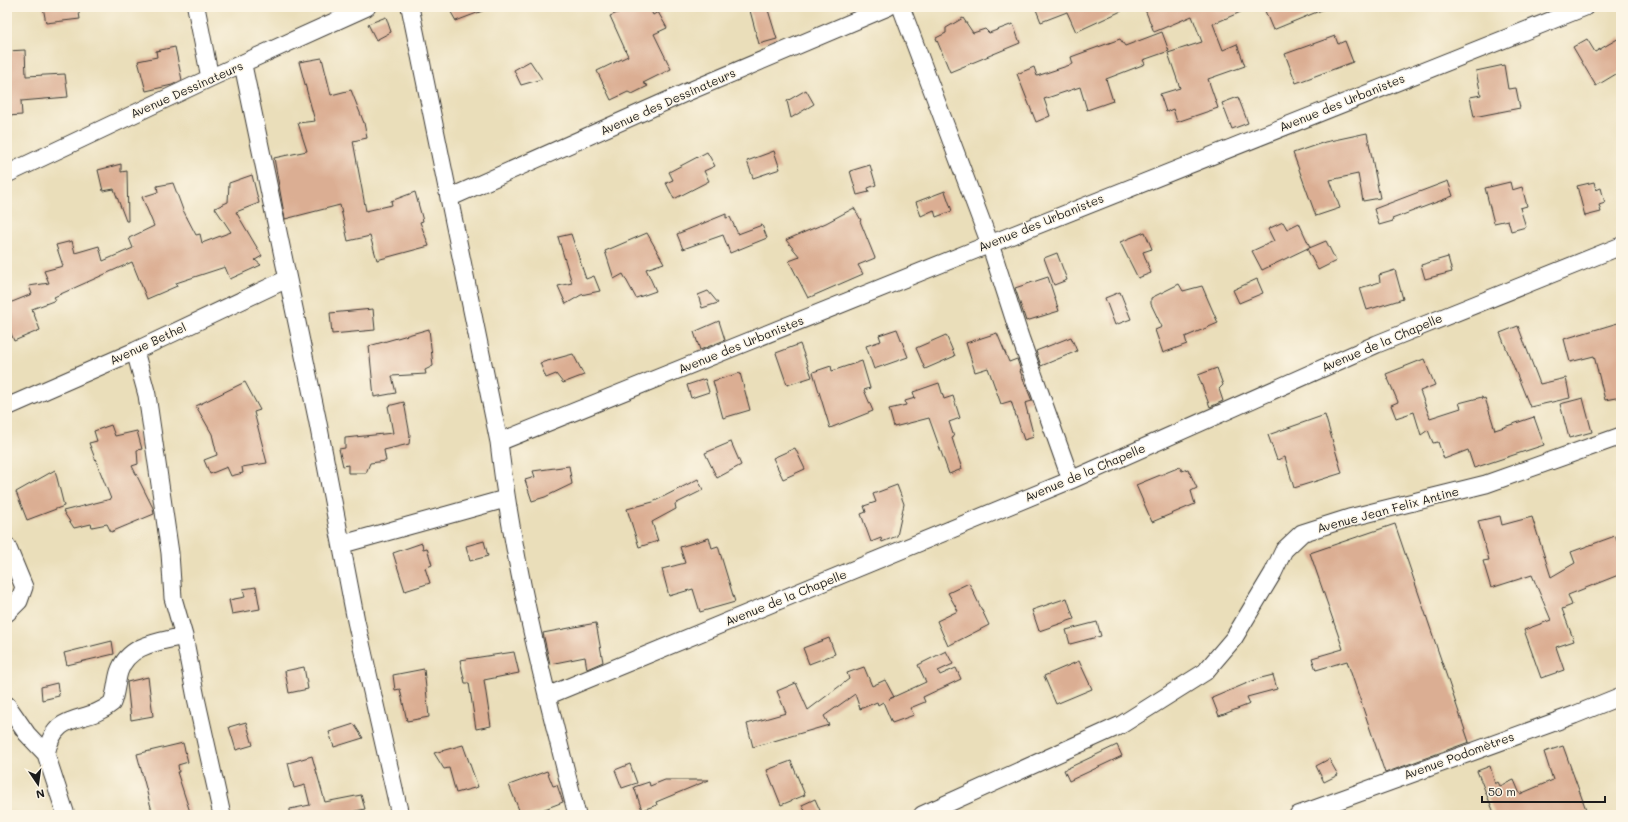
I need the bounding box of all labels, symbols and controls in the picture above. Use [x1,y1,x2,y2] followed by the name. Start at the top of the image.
[128,57,246,121] street label: Avenue Dessinateurs
[597,64,738,138] street label: Avenue des Dessinateurs
[1277,70,1407,135] street label: Avenue des Urbanistes
[976,190,1106,255] street label: Avenue des Urbanistes
[1319,309,1444,375] street label: Avenue de la Chapelle
[676,312,806,377] street label: Avenue des Urbanistes
[107,318,188,368] street label: Avenue Bethel
[1022,439,1147,505] street label: Avenue de la Chapelle
[1315,482,1460,536] street label: Avenue Jean Felix Antine
[723,565,849,629] street label: Avenue de la Chapelle
[1401,728,1516,782] street label: Avenue Podomètres
[18,764,58,804] north arrow
[1482,778,1605,804] scale bar
[1488,783,1516,799] text: 50 m
[35,786,46,802] text: N

